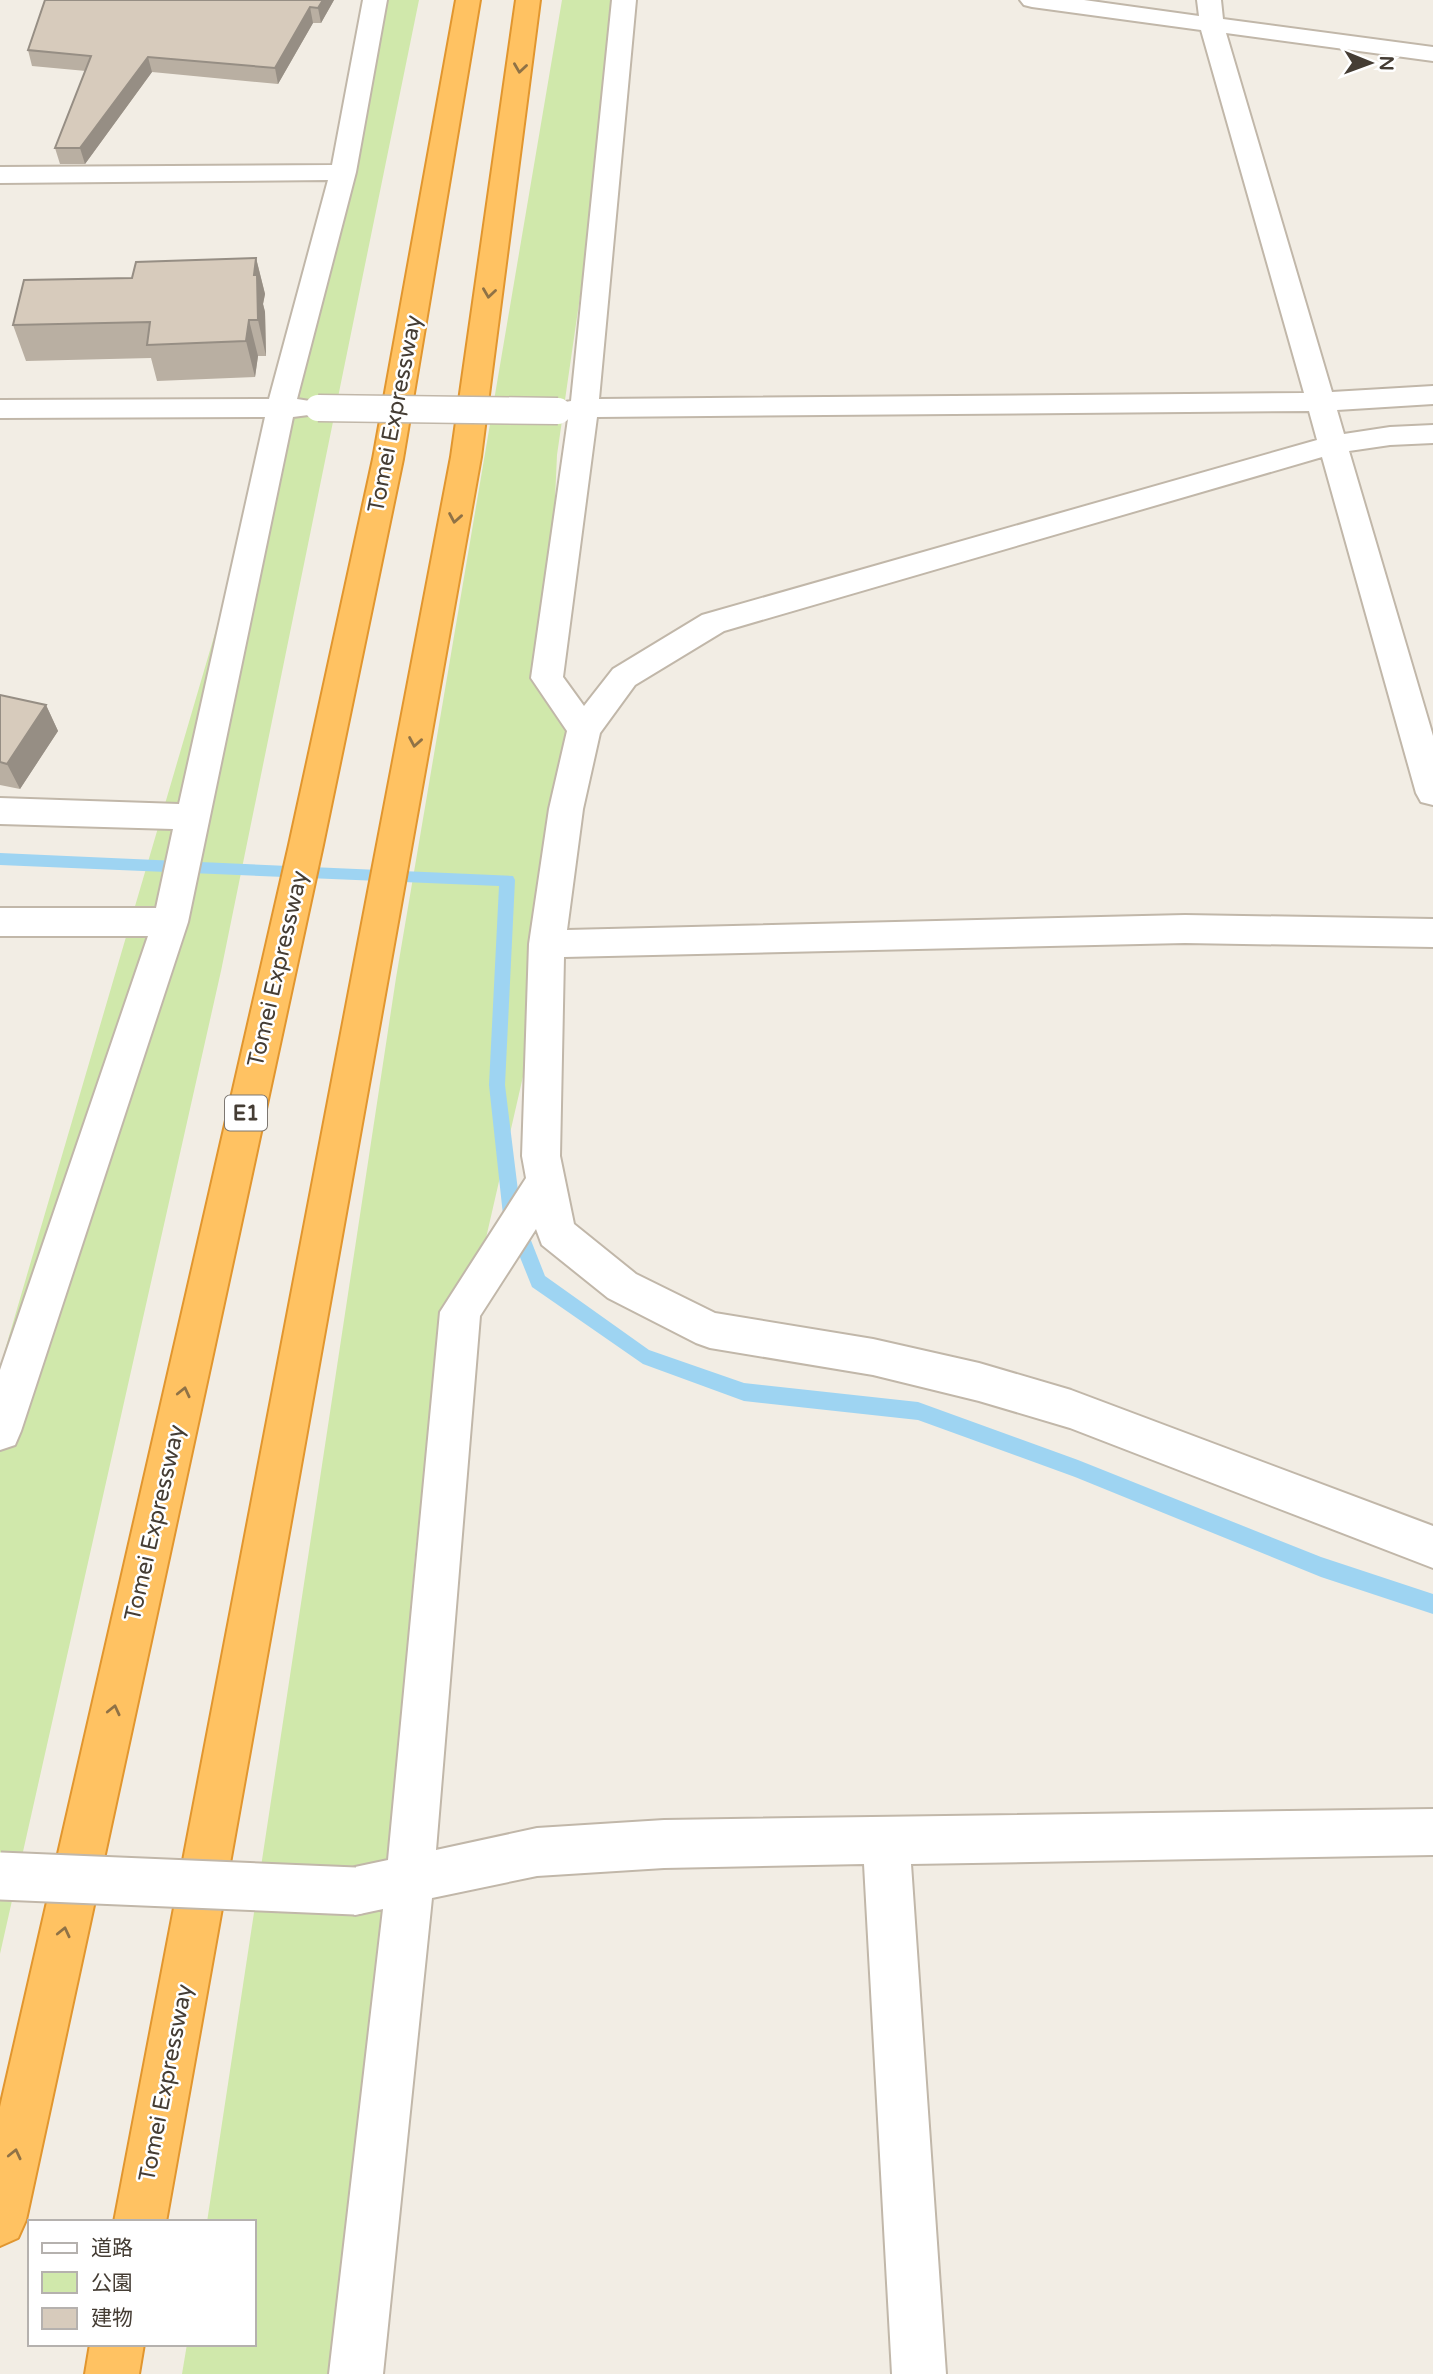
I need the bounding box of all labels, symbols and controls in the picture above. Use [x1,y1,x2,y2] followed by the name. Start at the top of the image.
[1335,28,1405,98] north arrow
[1375,55,1397,71] text: N
[513,62,528,74] one-way arrow
[482,287,497,299] one-way arrow
[362,313,428,515] street label: Tomei Expressway
[448,512,463,524] one-way arrow
[408,736,423,748] one-way arrow
[242,868,314,1070] street label: Tomei Expressway
[225,1096,267,1130] road number: E1
[176,1386,191,1398] one-way arrow
[119,1422,191,1624] street label: Tomei Expressway
[105,1704,120,1716] one-way arrow
[56,1926,71,1938] one-way arrow
[133,1982,199,2184] street label: Tomei Expressway
[6,2148,21,2160] one-way arrow
[28,2220,256,2346] legend
[91,2236,133,2261] text: 道路
[91,2271,133,2296] text: 公園
[91,2306,133,2331] text: 建物

